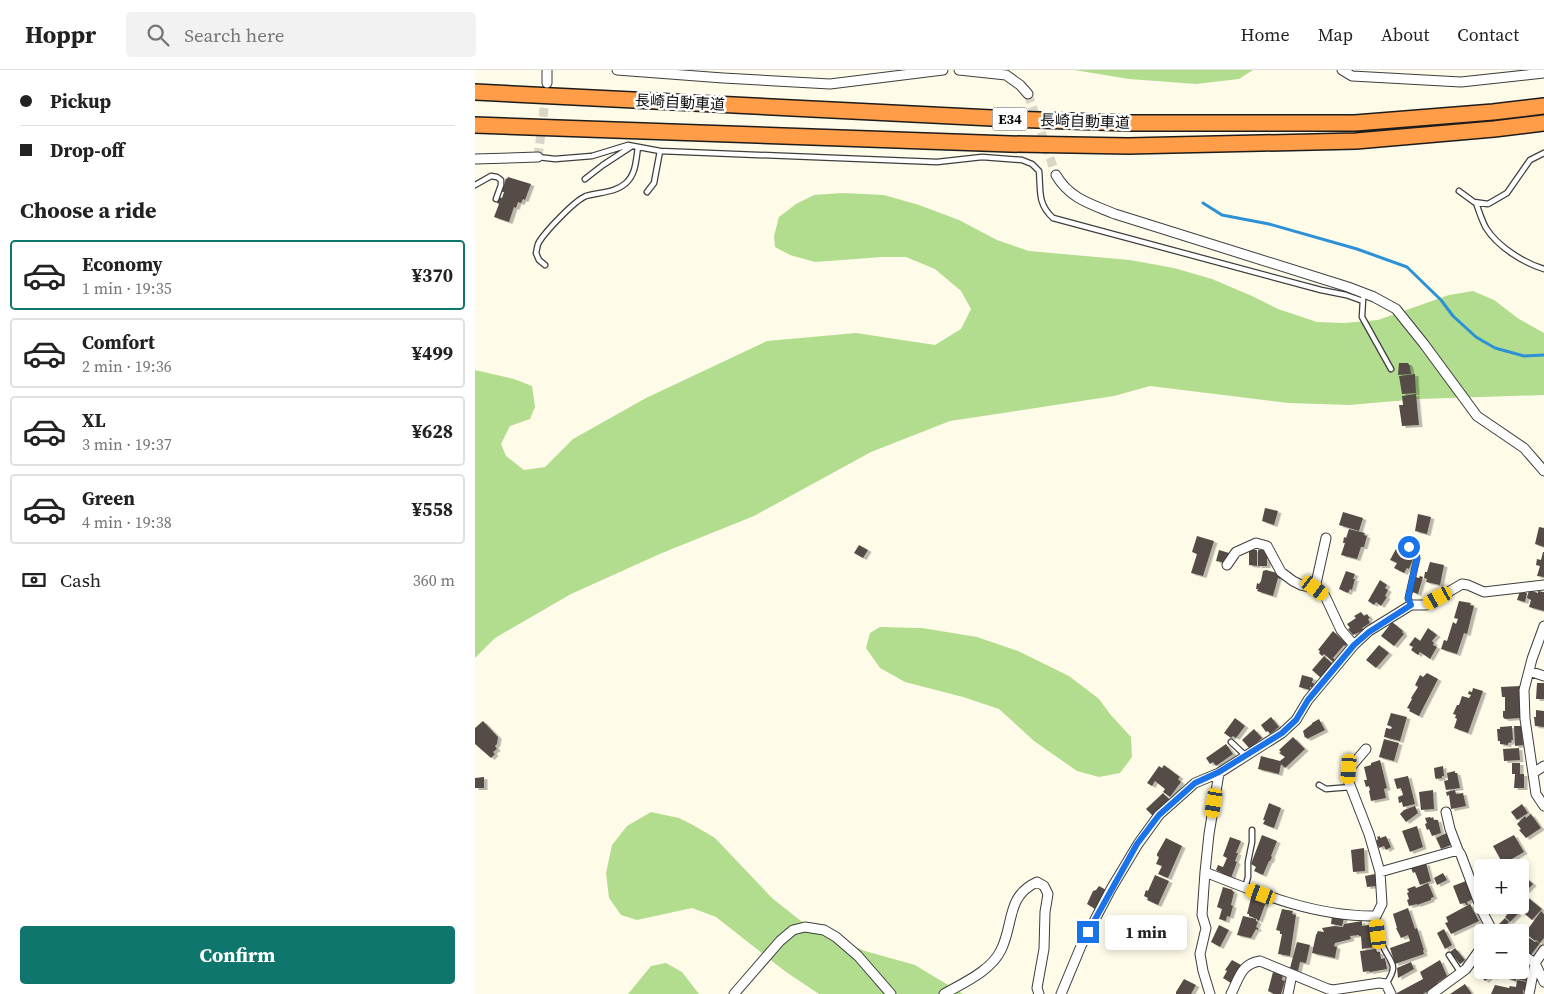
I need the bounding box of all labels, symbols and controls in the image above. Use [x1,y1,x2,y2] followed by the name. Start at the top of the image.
[126,12,476,57] search box
[25,18,96,51] text: Hoppr
[144,21,172,49] icon: search
[184,22,285,48] text: Search here
[1241,22,1290,47] text: Home
[1318,22,1353,47] text: Map
[1381,22,1429,47] text: About
[1457,22,1519,47] text: Contact
[50,88,111,114] text: Pickup
[635,89,725,115] street label: 長崎自動車道
[993,108,1027,131] road number: E34
[1040,109,1130,133] street label: 長崎自動車道
[50,137,124,163] text: Drop-off
[20,195,157,225] text: Choose a ride
[82,251,163,277] text: Economy
[22,253,67,298] icon: car
[412,262,453,288] text: ¥370
[82,277,172,299] text: 1 min · 19:35
[82,329,155,355] text: Comfort
[22,331,67,376] icon: car
[412,340,453,366] text: ¥499
[82,355,172,377] text: 2 min · 19:36
[82,407,105,433] text: XL
[22,409,67,454] icon: car
[412,418,453,444] text: ¥628
[82,433,172,455] text: 3 min · 19:37
[82,485,135,511] text: Green
[22,487,67,532] icon: car
[412,496,453,522] text: ¥558
[82,511,172,533] text: 4 min · 19:38
[1398,536,1420,558] route start
[20,566,48,594] icon: cash
[60,567,101,593] text: Cash
[413,569,455,591] text: 360 m
[1298,573,1331,603] car
[1421,584,1454,612] car
[1340,754,1357,784] car
[1204,787,1223,819] car
[1474,859,1529,979] map controls
[1474,859,1529,914] button: +
[1244,882,1277,906] car
[1105,914,1188,950] callout: 1 min
[1368,918,1387,950] car
[1077,921,1099,943] route end
[1125,921,1167,943] text: 1 min
[1474,924,1529,979] button: −
[20,926,455,984] button: Confirm

